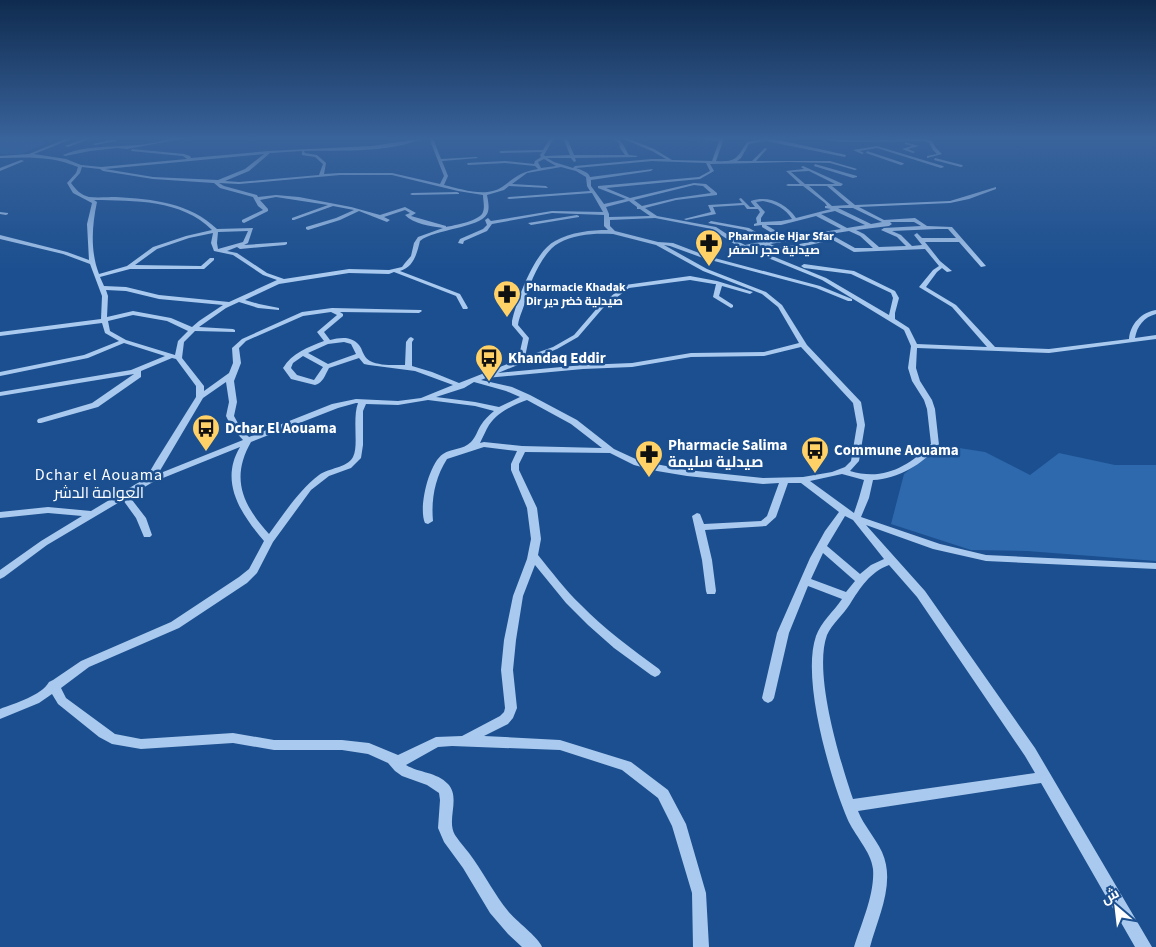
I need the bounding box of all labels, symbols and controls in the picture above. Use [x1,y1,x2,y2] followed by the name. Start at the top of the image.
[694,228,724,267] pharmacy icon: Pharmacie Hjar Sfar صيدلية حجر الصفر
[727,228,834,259] place label: Pharmacie Hjar Sfar صيدلية حجر الصفر
[492,279,522,318] pharmacy icon: Pharmacie Khadak Dir صيدلية خضر دير
[526,279,626,310] place label: Pharmacie Khadak Dir صيدلية خضر دير
[474,343,504,382] bus stop icon: Khandaq Eddir
[508,348,606,369] place label: Khandaq Eddir
[191,413,221,452] bus stop icon: Dchar El Aouama
[225,418,337,439] place label: Dchar El Aouama
[668,435,788,473] place label: Pharmacie Salima صيدلية سليمة
[800,435,830,474] bus stop icon: Commune Aouama
[634,439,664,478] pharmacy icon: Pharmacie Salima صيدلية سليمة
[834,440,959,461] place label: Commune Aouama
[35,464,163,504] district label: Dchar el Aouama العوامة الدشر
[1091,882,1141,932] north arrow
[1098,883,1123,909] text: ش

